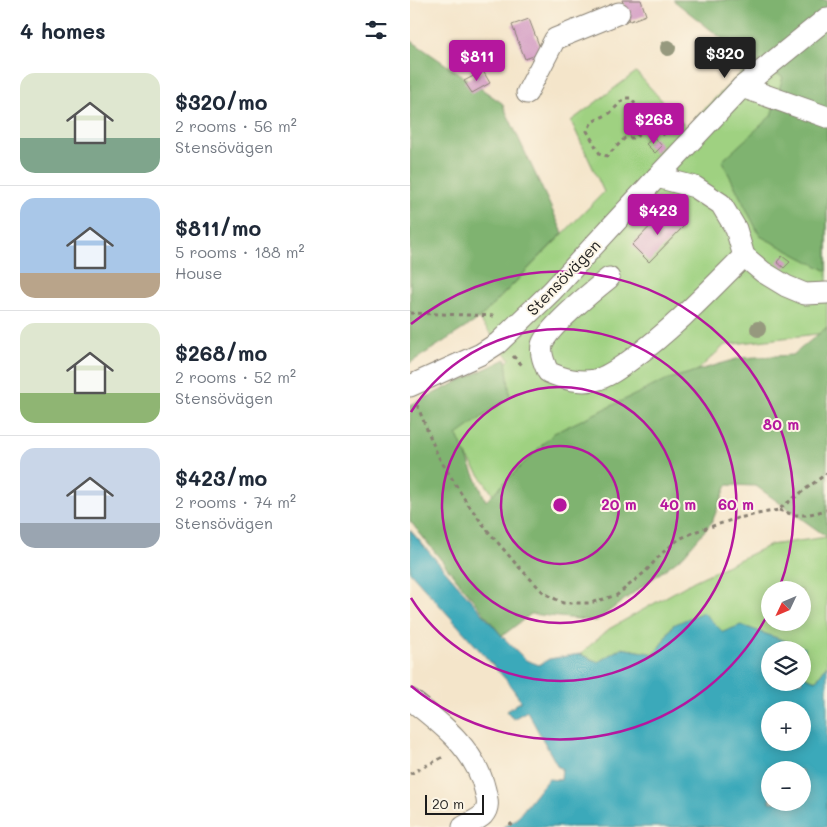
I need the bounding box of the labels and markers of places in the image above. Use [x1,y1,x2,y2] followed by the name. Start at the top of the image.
[695,36,755,79] pin: $320
[447,39,507,82] pin: $811
[624,102,684,145] pin: $268
[628,194,688,236] pin: $423
[551,496,569,514] centre of rings

